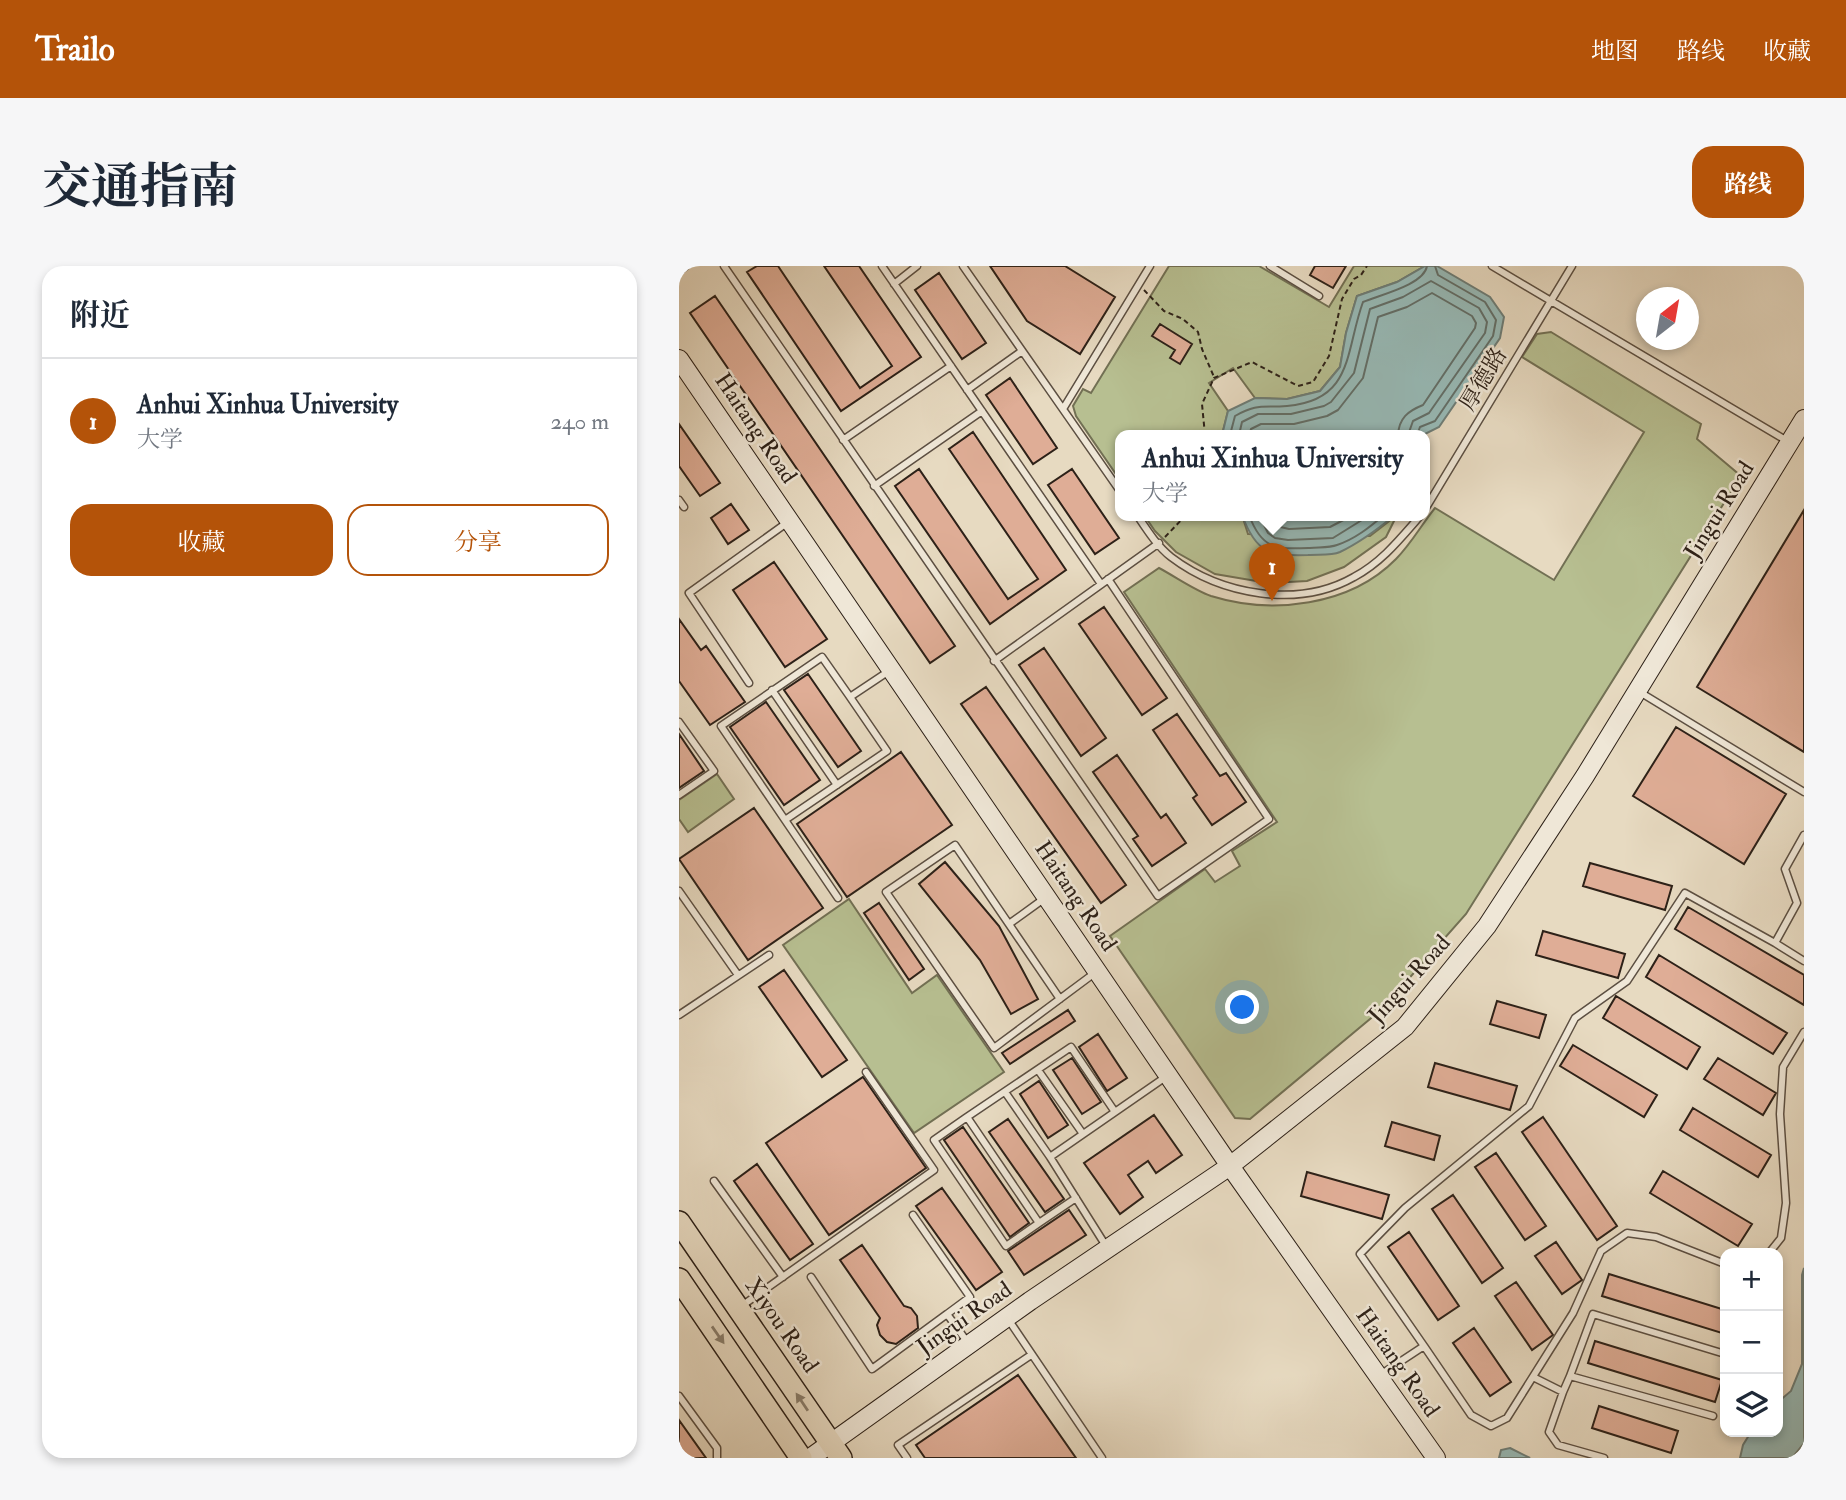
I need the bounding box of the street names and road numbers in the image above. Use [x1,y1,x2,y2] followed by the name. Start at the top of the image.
[1453,342,1513,416] street label: 厚德路
[708,367,804,489] street label: Haitang Road
[1677,456,1760,565] street label: Jingui Road
[1028,835,1124,957] street label: Haitang Road
[1361,929,1456,1030] street label: Jingui Road
[739,1272,825,1378] street label: Xiyou Road
[910,1275,1017,1362] street label: Jingui Road
[1350,1302,1446,1422] street label: Haitang Road

